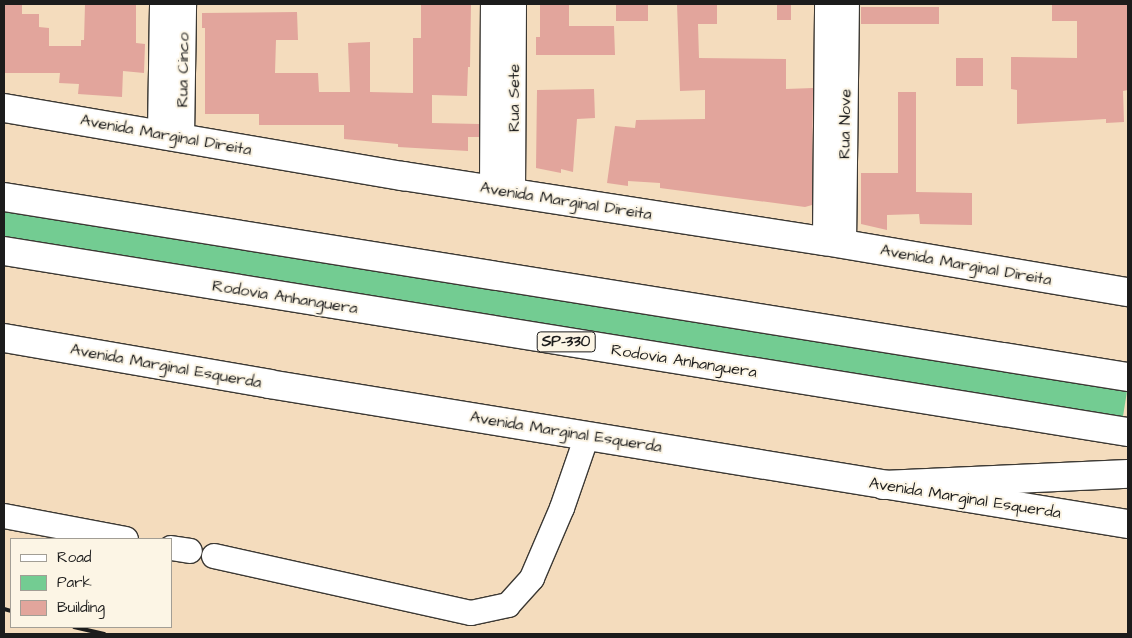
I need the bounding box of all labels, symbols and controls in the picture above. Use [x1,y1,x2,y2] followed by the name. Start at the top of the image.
[173,32,193,108] street label: Rua Cinco
[504,64,524,132] street label: Rua Sete
[835,89,855,159] street label: Rua Nove
[79,110,253,160] street label: Avenida Marginal Direita
[479,178,653,224] street label: Avenida Marginal Direita
[879,240,1053,290] street label: Avenida Marginal Direita
[211,276,359,318] street label: Rodovia Anhanguera
[536,330,596,354] road number: SP-330
[69,340,263,392] street label: Avenida Marginal Esquerda
[610,340,758,382] street label: Rodovia Anhanguera
[469,407,663,457] street label: Avenida Marginal Esquerda
[868,473,1062,523] street label: Avenida Marginal Esquerda
[10,538,172,628] legend
[57,547,91,568] text: Road
[57,572,92,593] text: Park
[57,597,105,618] text: Building

